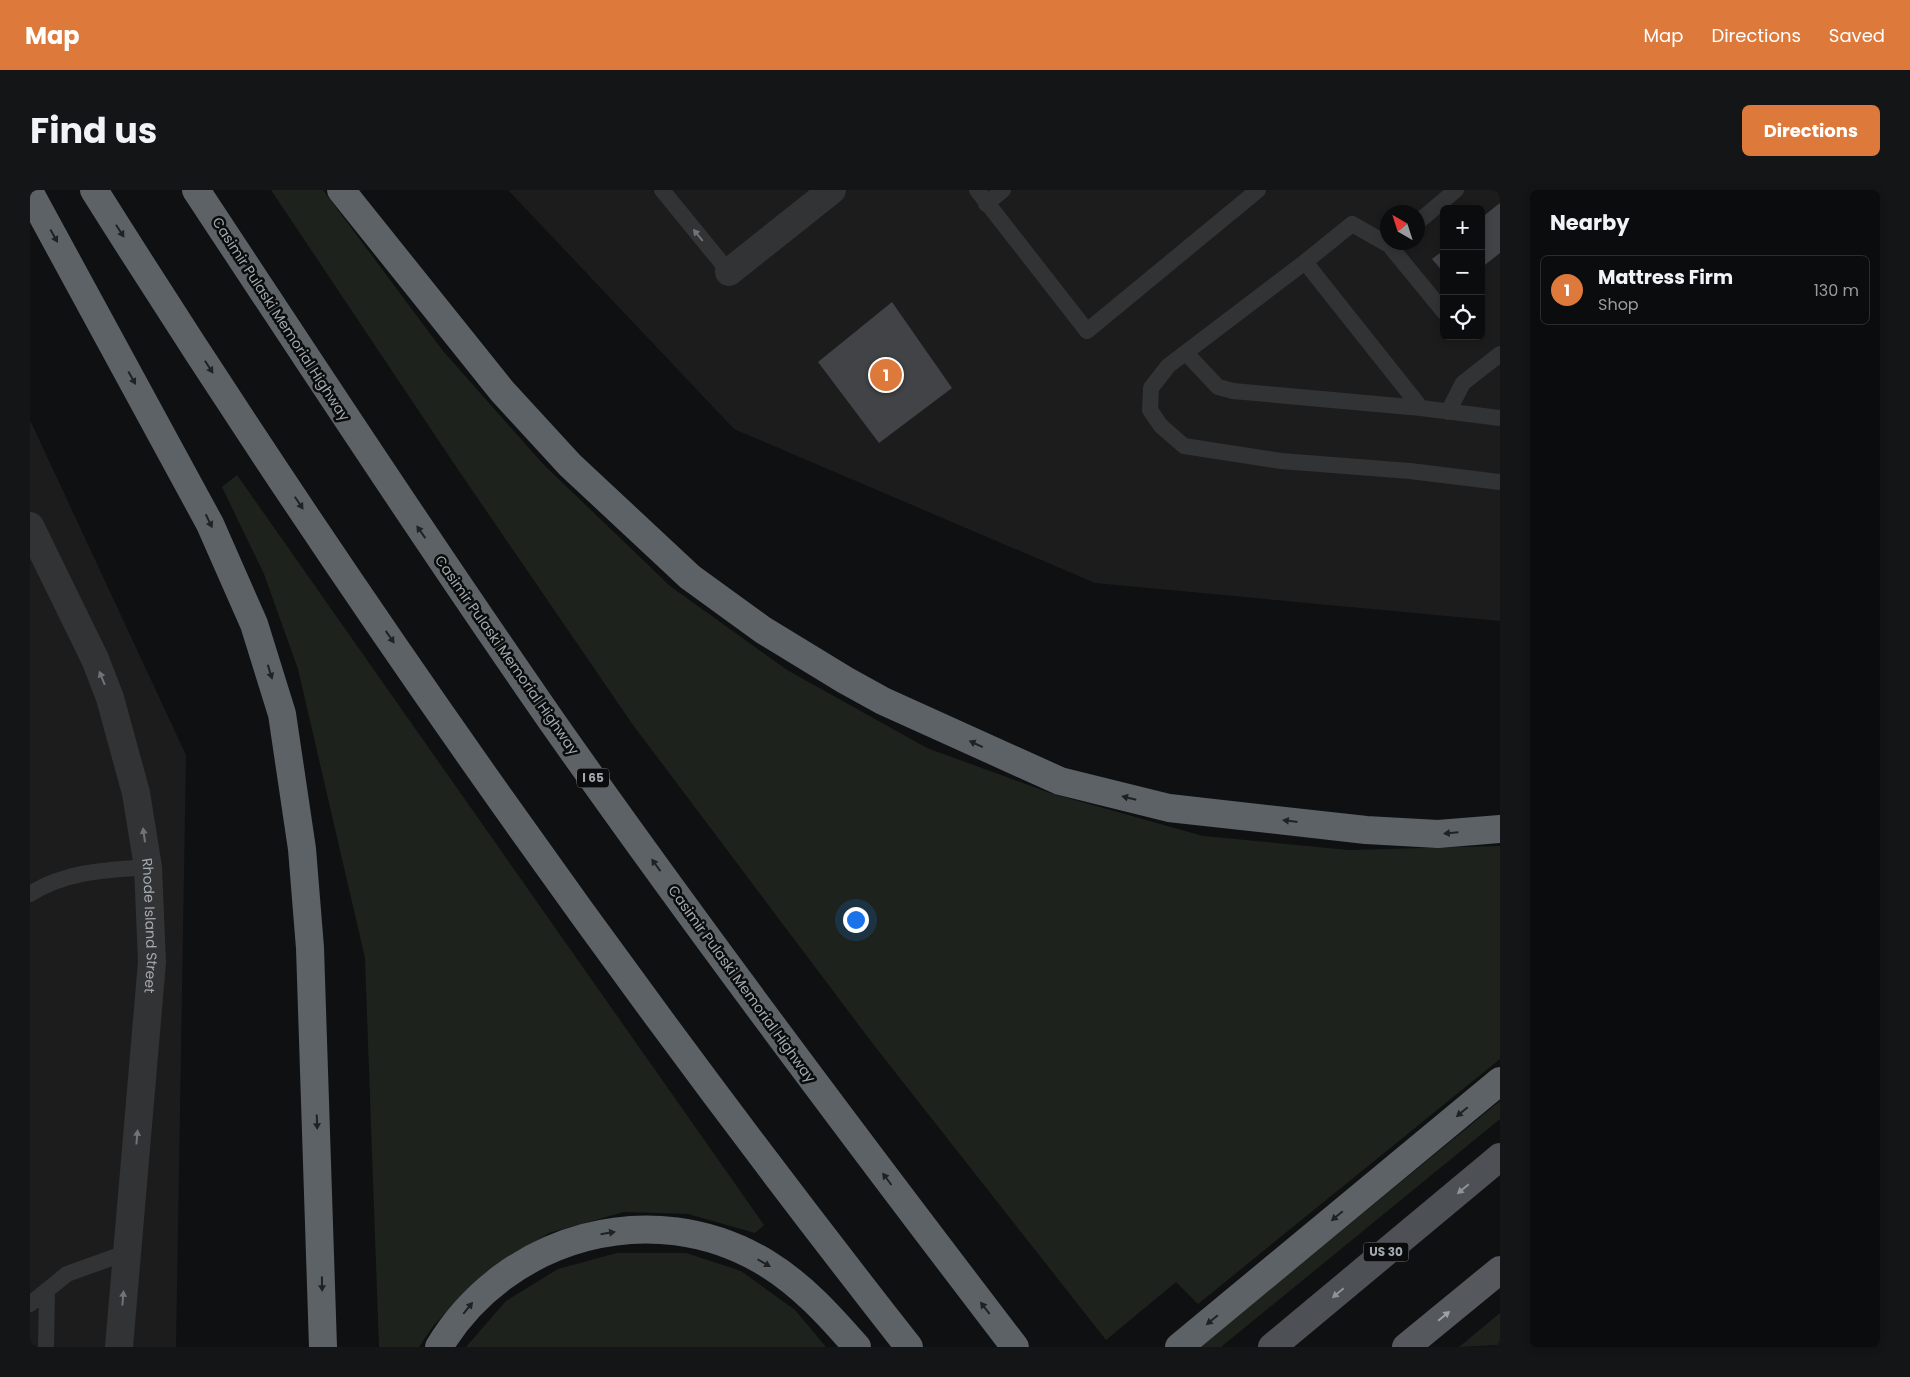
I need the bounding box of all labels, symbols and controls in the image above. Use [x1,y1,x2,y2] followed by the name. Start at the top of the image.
[25,19,80,52] text: Map
[1644,23,1683,48] text: Map
[1711,23,1801,48] text: Directions
[1829,23,1885,48] text: Saved
[1742,105,1880,156] button: Directions
[30,106,157,155] text: Find us
[1380,205,1425,250] north arrow
[1440,205,1485,340] map controls
[1440,205,1485,250] button: +
[1550,208,1630,237] text: Nearby
[207,213,355,425] street label: Casimir Pulaski Memorial Highway
[116,224,125,238] one-way arrow
[49,229,58,243] one-way arrow
[693,229,704,242] one-way arrow
[1440,250,1485,295] button: −
[1598,264,1733,291] text: Mattress Firm
[1564,279,1570,302] text: 1
[1814,279,1859,302] text: 130 m
[1598,293,1639,316] text: Shop
[1440,295,1485,340] button: locate
[870,356,902,394] pin: 1
[204,361,214,374] one-way arrow
[128,371,136,385] one-way arrow
[294,496,303,510] one-way arrow
[205,514,213,528] one-way arrow
[416,525,426,538] one-way arrow
[430,551,584,759] street label: Casimir Pulaski Memorial Highway
[385,631,395,644] one-way arrow
[267,664,274,679] one-way arrow
[98,671,106,685] one-way arrow
[969,740,984,748] one-way arrow
[577,768,609,788] road number: I 65
[1121,794,1136,802] one-way arrow
[1281,817,1297,825] one-way arrow
[140,827,148,843] one-way arrow
[1443,829,1459,837] one-way arrow
[137,857,162,994] street label: Rhode Island Street
[650,859,661,872] one-way arrow
[664,881,820,1087] street label: Casimir Pulaski Memorial Highway
[843,907,869,933] your location
[1456,1107,1469,1118] one-way arrow
[313,1114,321,1130] one-way arrow
[134,1128,142,1144] one-way arrow
[881,1173,892,1186] one-way arrow
[1456,1183,1469,1194] one-way arrow
[1331,1210,1344,1221] one-way arrow
[601,1228,617,1236] one-way arrow
[1364,1242,1408,1262] road number: US 30
[757,1259,772,1267] one-way arrow
[318,1276,326,1292] one-way arrow
[1331,1287,1344,1298] one-way arrow
[119,1290,127,1306] one-way arrow
[463,1301,474,1314] one-way arrow
[980,1302,991,1315] one-way arrow
[1438,1311,1450,1322] one-way arrow
[1206,1314,1219,1325] one-way arrow

